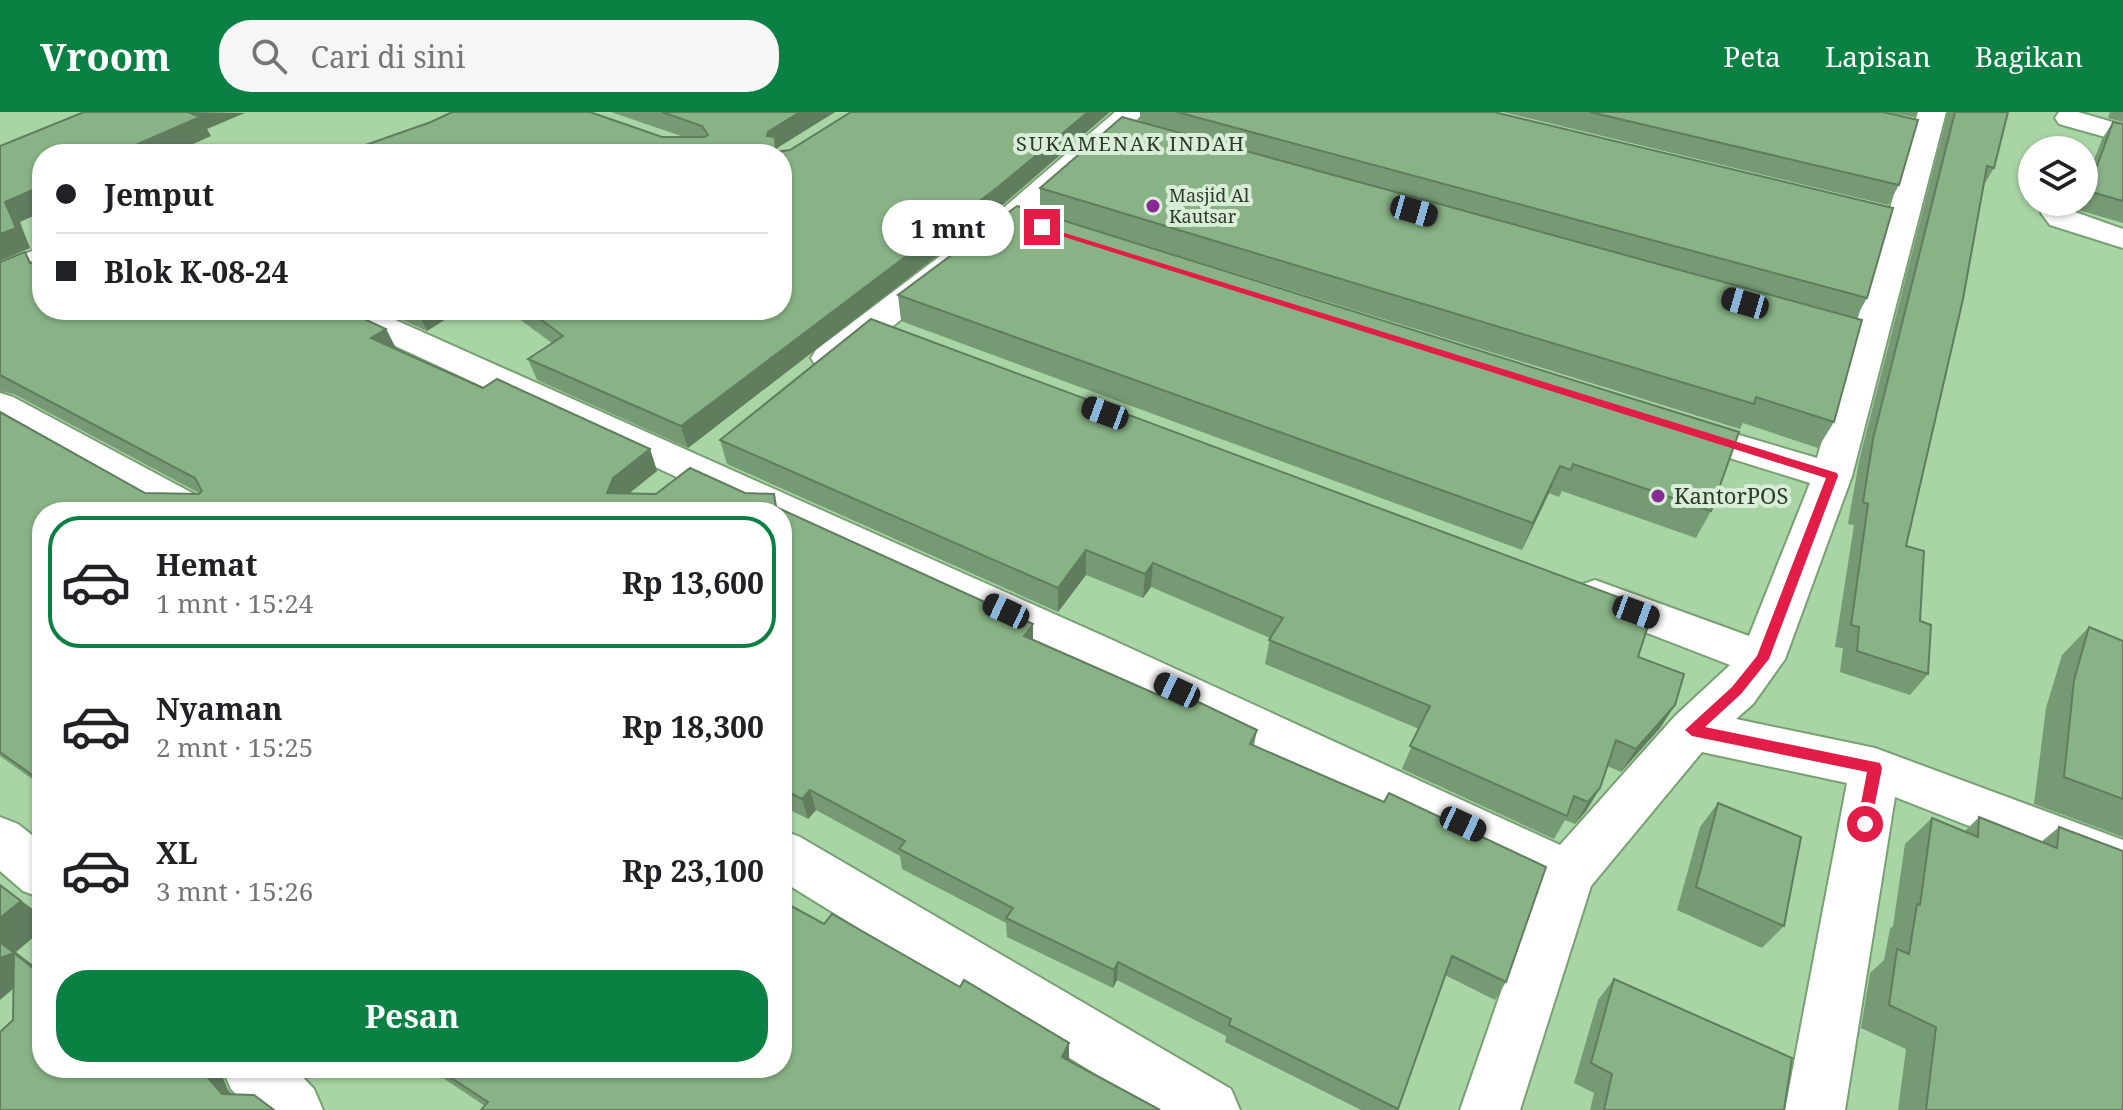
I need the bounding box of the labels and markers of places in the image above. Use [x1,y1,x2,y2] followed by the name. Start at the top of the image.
[1169,183,1250,228] place label: Masjid Al Kautsar
[1144,197,1162,215] marker: Masjid Al Kautsar
[1674,480,1788,510] place label: KantorPOS
[1649,487,1667,505] marker: KantorPOS

